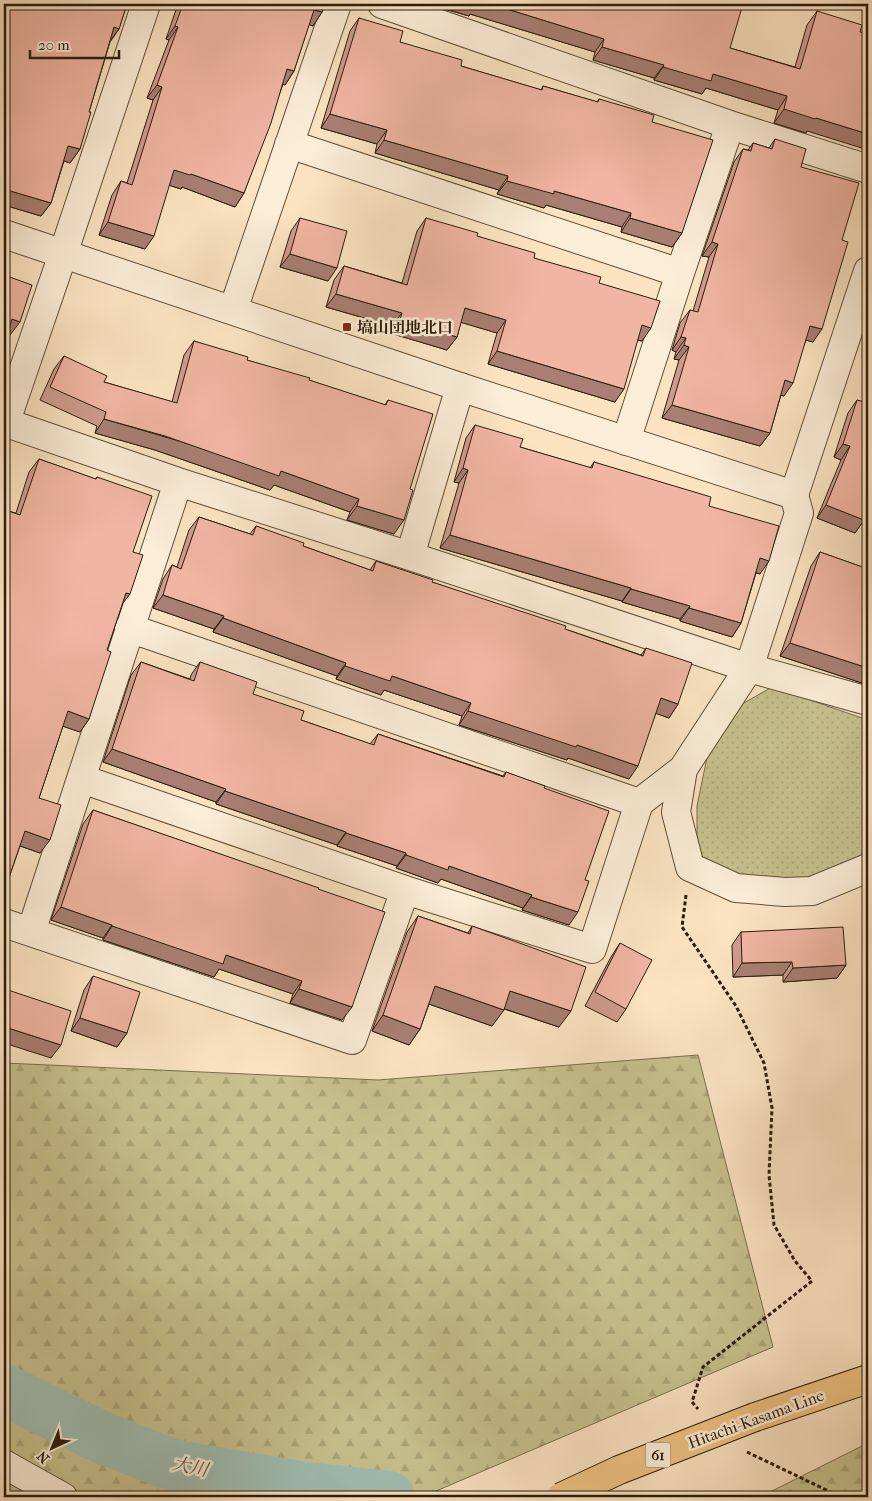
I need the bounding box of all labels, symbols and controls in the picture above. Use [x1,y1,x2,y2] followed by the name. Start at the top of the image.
[30,28,119,60] scale bar
[38,36,70,54] text: 20 m
[357,318,453,337] place label: 塙山団地北口
[341,321,353,333] marker: 塙山団地北口
[685,1386,827,1452] street label: Hitachi-Kasama Line
[28,1424,78,1474] north arrow
[646,1442,670,1468] road number: 61
[33,1447,53,1467] text: N
[170,1453,212,1481] water label: 大川

